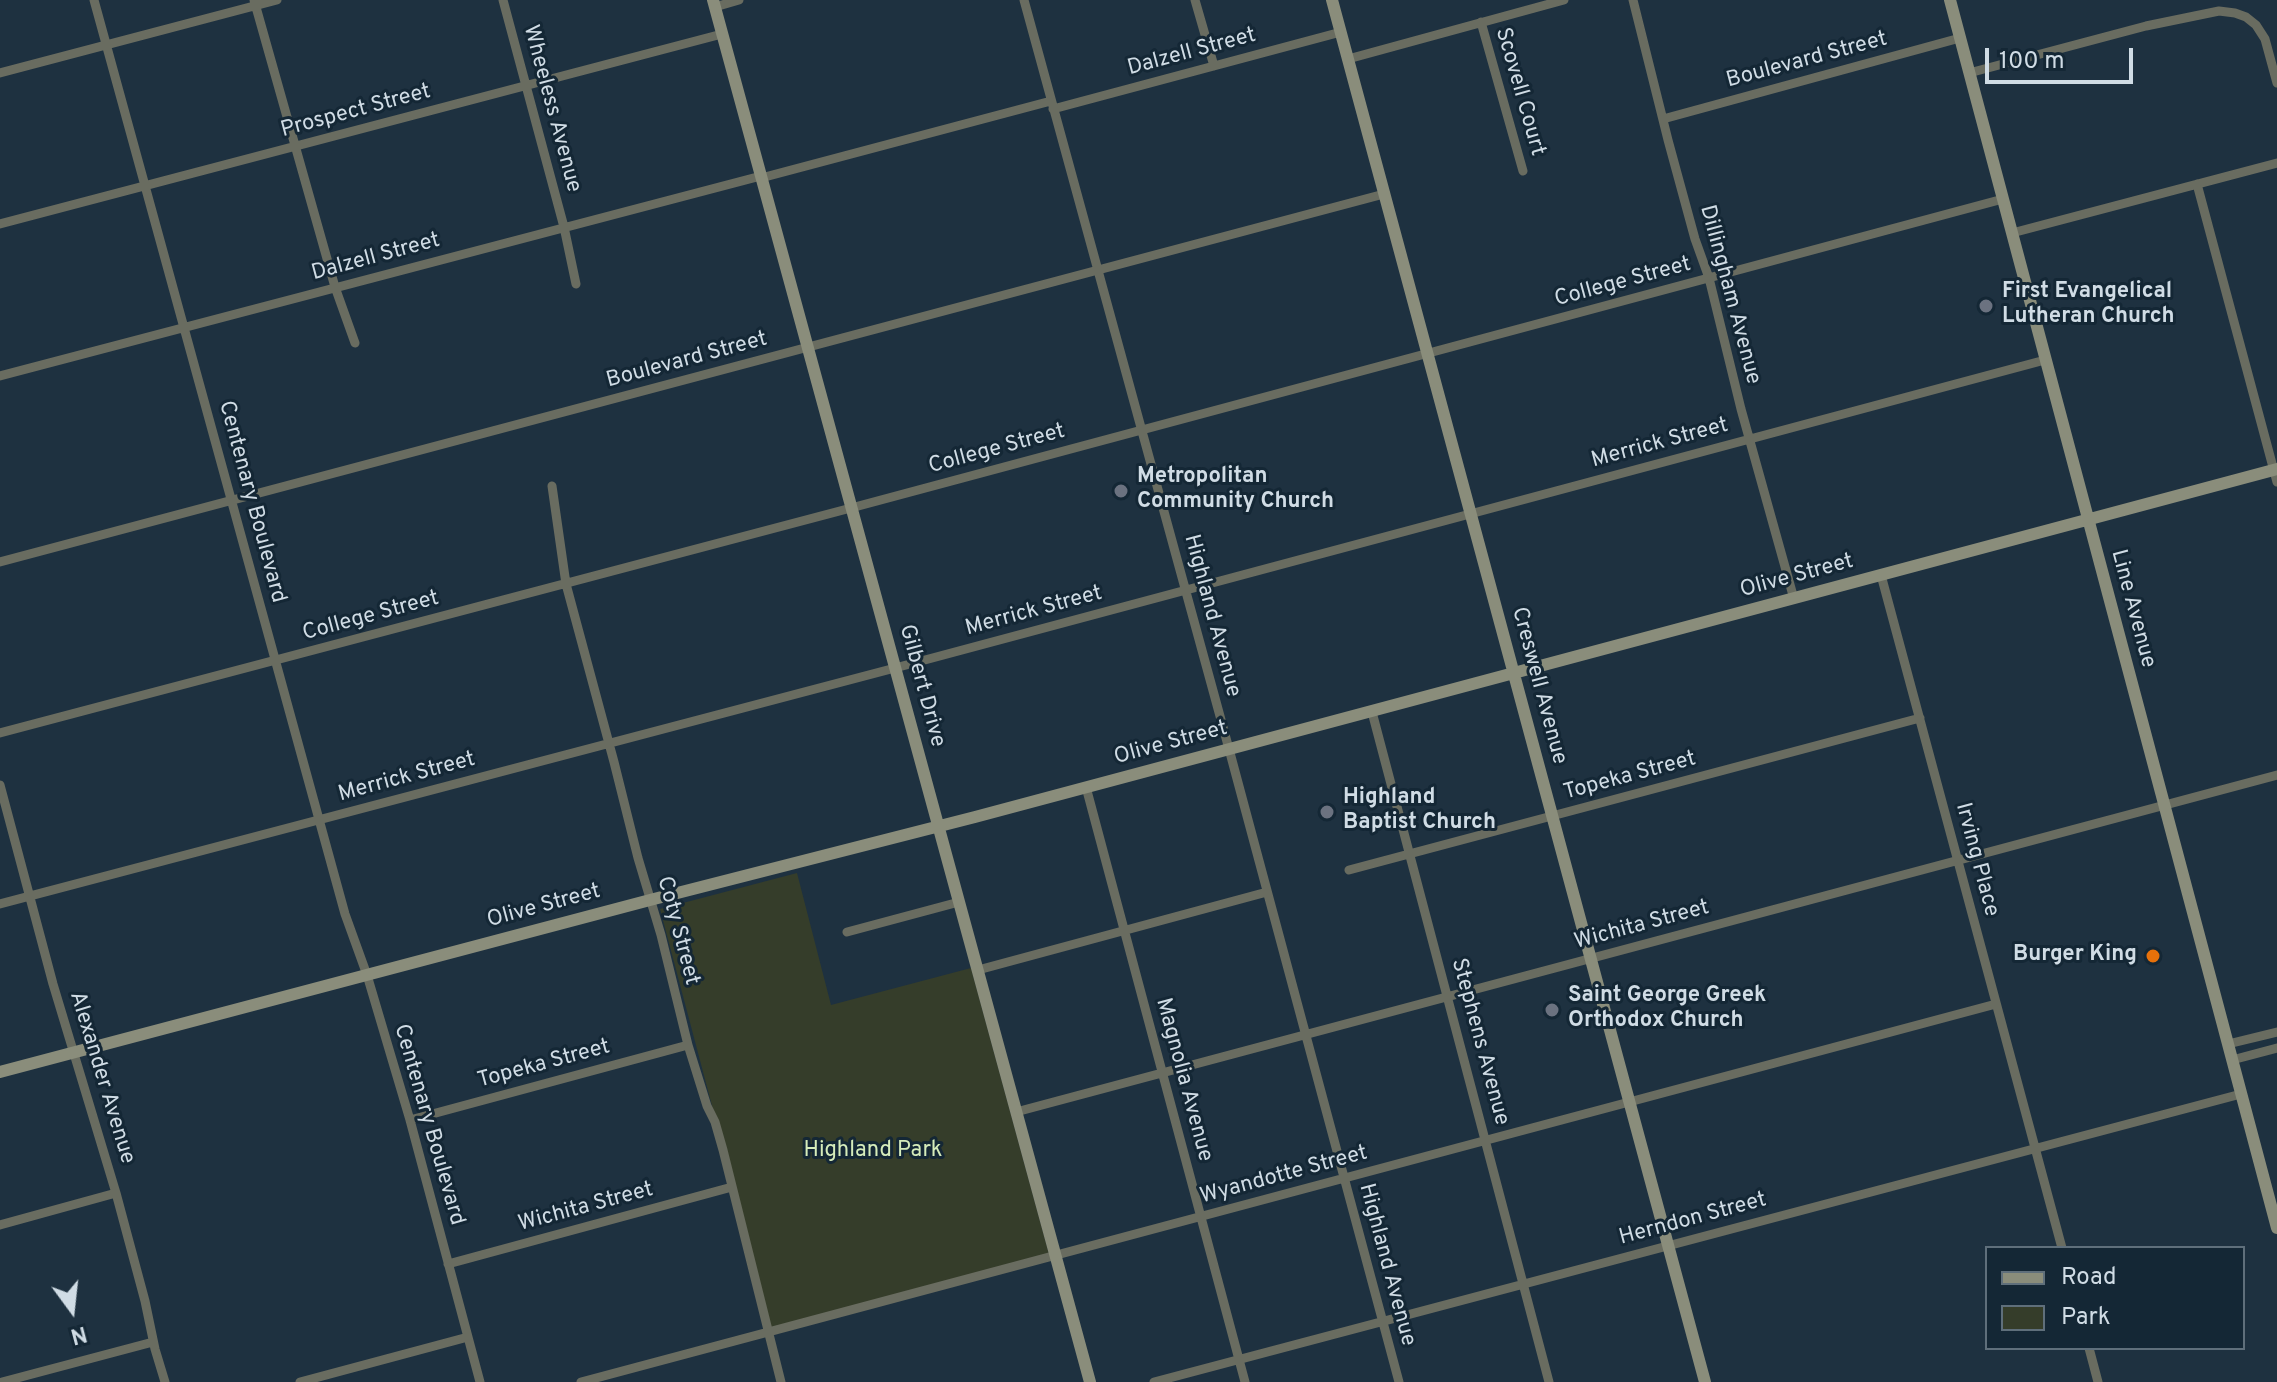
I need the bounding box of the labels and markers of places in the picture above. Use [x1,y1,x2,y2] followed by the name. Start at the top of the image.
[2002,280,2175,332] place label: First Evangelical Lutheran Church
[1977,297,1995,315] marker: First Evangelical Lutheran Church
[1137,465,1334,516] place label: Metropolitan Community Church
[1112,482,1130,500] marker: Metropolitan Community Church
[1343,786,1496,838] place label: Highland Baptist Church
[1318,803,1336,821] marker: Highland Baptist Church
[2013,943,2137,969] place label: Burger King
[2144,947,2162,965] marker: Burger King
[1568,984,1766,1036] place label: Saint George Greek Orthodox Church
[1543,1001,1561,1019] marker: Saint George Greek Orthodox Church

